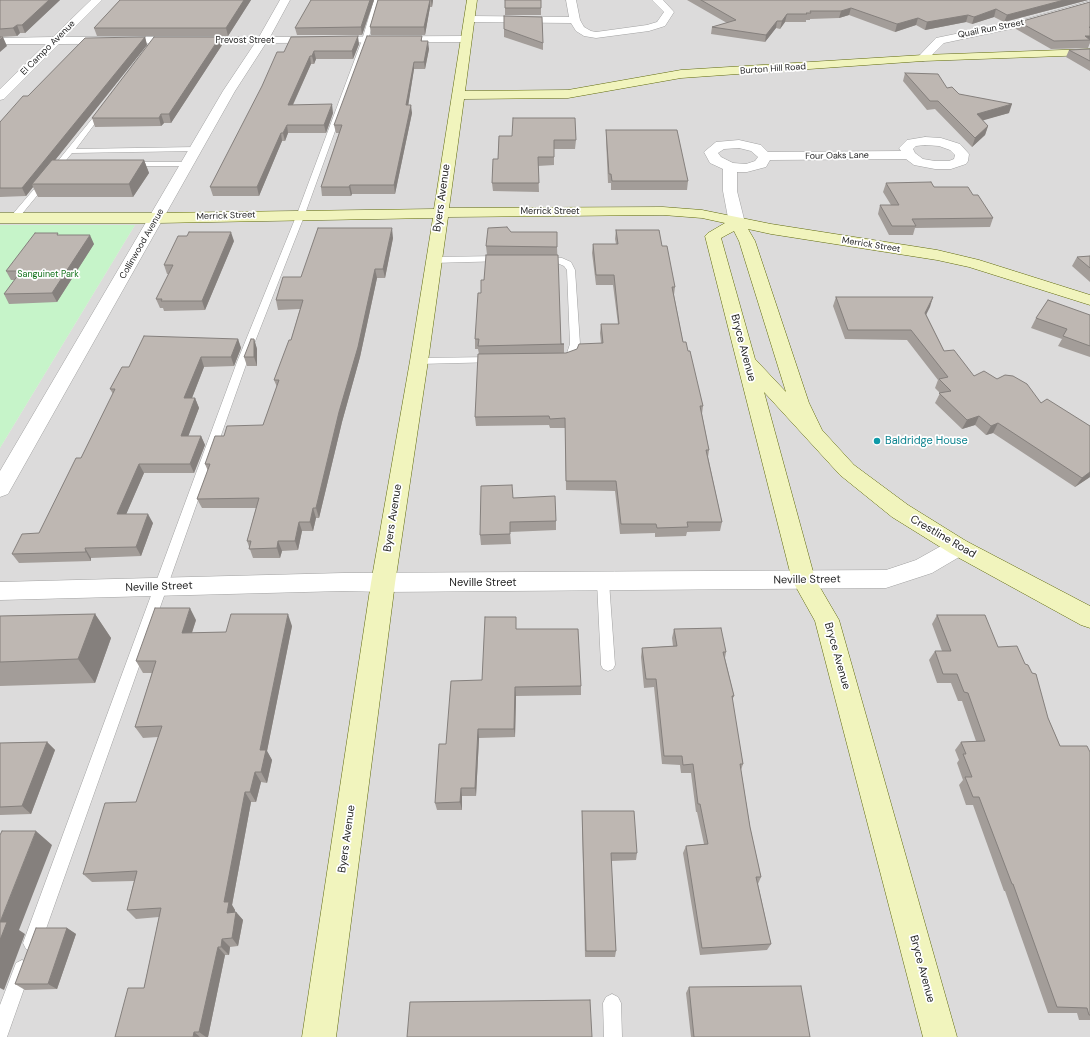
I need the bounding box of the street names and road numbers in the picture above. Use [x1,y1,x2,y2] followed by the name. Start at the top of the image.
[957,17,1025,41] street label: Quail Run Street
[18,18,78,78] street label: El Campo Avenue
[216,36,274,46] street label: Prevost Street
[740,61,806,77] street label: Burton Hill Road
[805,150,869,162] street label: Four Oaks Lane
[431,163,453,233] street label: Byers Avenue
[118,207,166,281] street label: Collinwood Avenue
[520,207,580,217] street label: Merrick Street
[196,210,256,222] street label: Merrick Street
[841,235,901,255] street label: Merrick Street
[728,313,758,383] street label: Bryce Avenue
[381,483,405,553] street label: Byers Avenue
[908,513,978,561] street label: Crestline Road
[773,573,841,587] street label: Neville Street
[449,576,517,590] street label: Neville Street
[125,579,193,595] street label: Neville Street
[821,621,853,691] street label: Bryce Avenue
[336,804,358,874] street label: Byers Avenue
[907,934,937,1004] street label: Bryce Avenue

